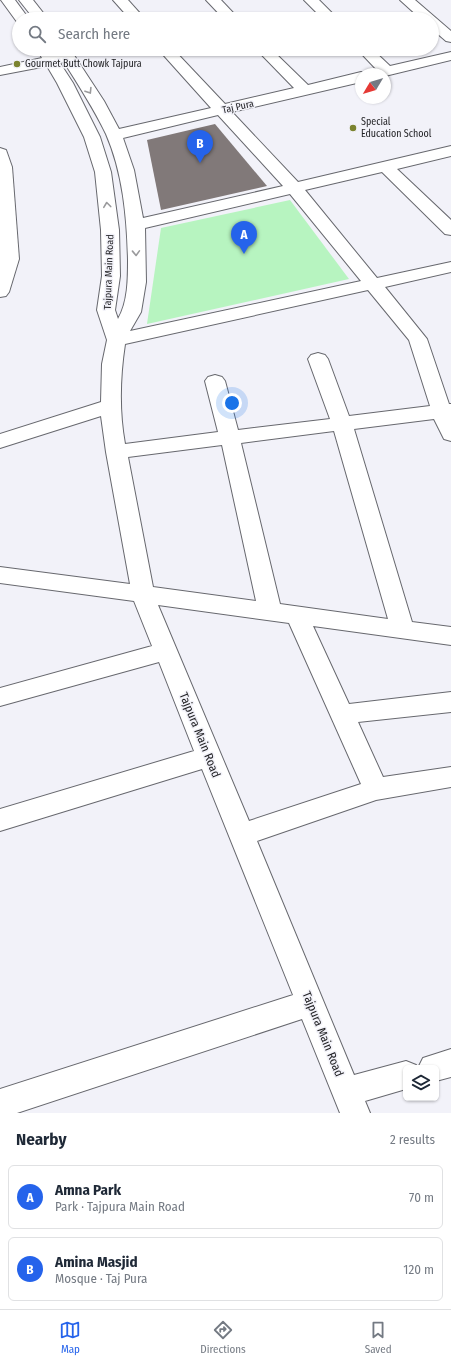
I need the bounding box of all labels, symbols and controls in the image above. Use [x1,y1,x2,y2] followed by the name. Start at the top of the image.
[12,12,439,56] search box
[26,23,48,45] icon: search
[58,25,130,43] text: Search here
[25,58,142,70] place label: Gourmet Butt Chowk Tajpura
[12,59,22,69] marker: Gourmet Butt Chowk Tajpura
[355,68,391,104] north arrow
[85,87,92,94] one-way arrow
[221,98,255,116] street label: Taj Pura
[361,116,432,140] place label: Special Education School
[348,123,358,133] marker: Special Education School
[187,130,213,163] pin: B
[103,202,112,208] one-way arrow
[231,221,257,254] pin: A
[102,234,116,310] street label: Tajpura Main Road
[132,250,141,256] one-way arrow
[222,393,242,413] your location
[177,690,223,780] street label: Tajpura Main Road
[300,989,346,1079] street label: Tajpura Main Road
[403,1065,439,1101] map controls
[403,1065,439,1101] button: layers
[16,1129,67,1150] text: Nearby
[390,1132,435,1147] text: 2 results
[55,1181,121,1199] text: Amna Park
[26,1190,34,1205] text: A
[409,1190,434,1205] text: 70 m
[55,1199,185,1214] text: Park · Tajpura Main Road
[55,1253,138,1271] text: Amina Masjid
[26,1262,34,1277] text: B
[403,1262,434,1277] text: 120 m
[55,1271,147,1286] text: Mosque · Taj Pura
[59,1319,81,1356] tab: Map
[200,1319,246,1356] tab: Directions
[365,1319,392,1356] tab: Saved

